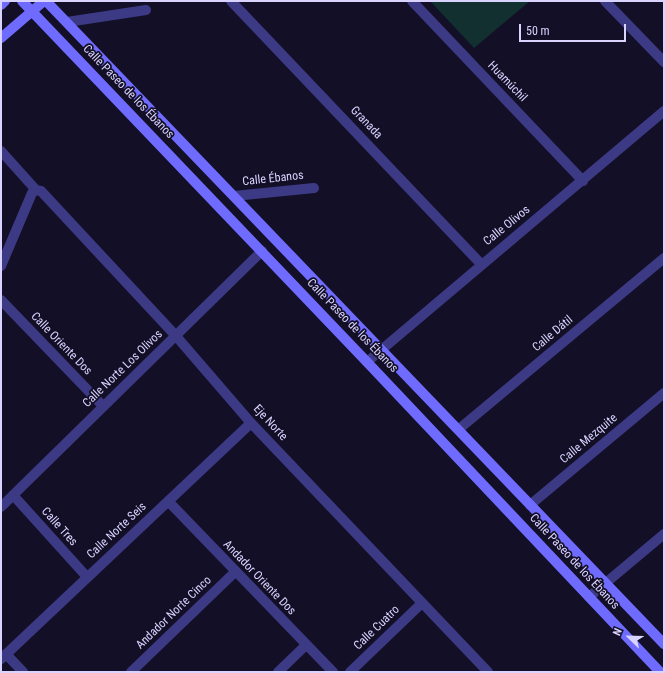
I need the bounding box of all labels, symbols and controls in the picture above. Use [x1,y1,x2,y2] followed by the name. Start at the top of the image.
[521,16,628,42] scale bar
[526,24,550,38] text: 50 m
[79,42,177,142] street label: Calle Paseo de los Ébanos
[484,59,530,105] street label: Huamúchil
[347,104,385,142] street label: Granada
[242,169,304,189] street label: Calle Ébanos
[481,203,533,249] street label: Calle Olivos
[303,276,401,376] street label: Calle Paseo de los Ébanos
[27,310,95,378] street label: Calle Oriente Dos
[530,313,576,355] street label: Calle Dátil
[80,327,166,411] street label: Calle Norte Los Olivos
[250,402,290,444] street label: Eje Norte
[558,411,620,467] street label: Calle Mezquite
[84,500,150,562] street label: Calle Norte Seis
[38,505,80,549] street label: Calle Tres
[526,511,622,613] street label: Calle Paseo de los Ébanos
[220,538,298,618] street label: Andador Oriente Dos
[133,573,215,653] street label: Andador Norte Cinco
[351,603,403,653] street label: Calle Cuatro
[609,617,649,657] north arrow
[610,626,625,638] text: N

